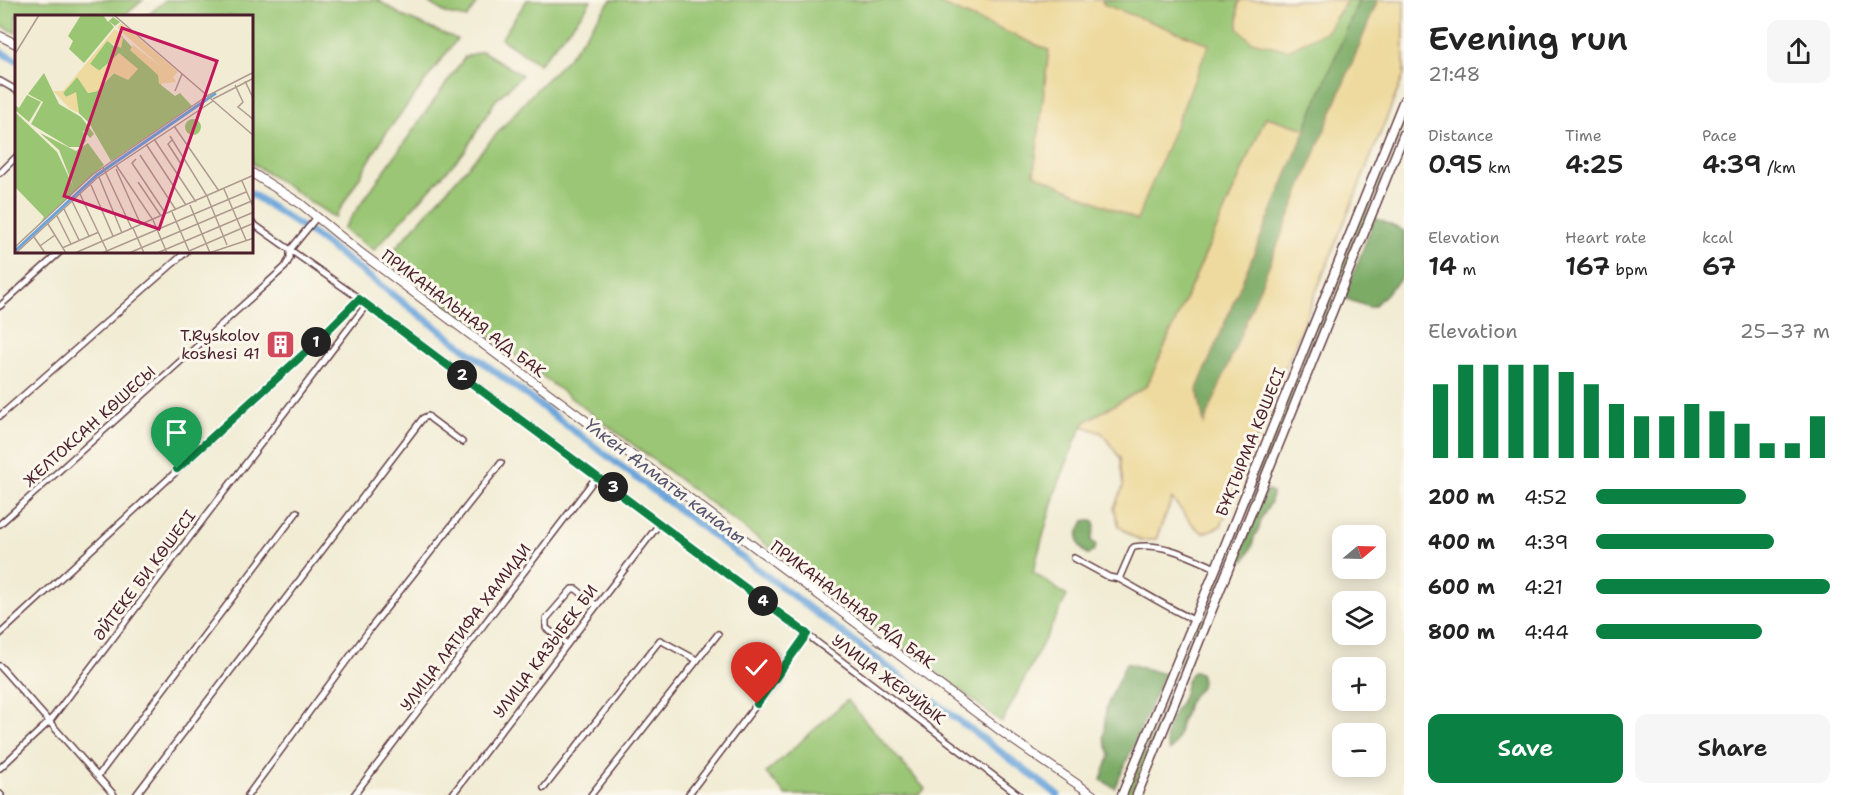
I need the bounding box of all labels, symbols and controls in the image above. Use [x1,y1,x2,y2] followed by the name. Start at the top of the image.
[15,15,254,254] inset map
[1428,16,1628,61] text: Evening run
[1767,20,1830,83] button: share
[1428,61,1481,87] text: 21:48
[1428,125,1494,146] text: Distance
[1565,125,1602,146] text: Time
[1702,125,1737,146] text: Pace
[1428,146,1483,181] text: 0.95
[1565,146,1623,181] text: 4:25
[1702,146,1762,181] text: 4:39
[1483,157,1511,178] text: km
[1762,157,1796,178] text: /km
[1428,227,1500,248] text: Elevation
[1565,227,1647,248] text: Heart rate
[1702,227,1733,248] text: kcal
[377,245,551,383] street label: ПРИКАНАЛЬНАЯ А/Д БАК
[1428,248,1457,283] text: 14
[1565,248,1610,283] text: 167
[1702,248,1736,283] text: 67
[1457,259,1476,280] text: m
[1610,259,1648,280] text: bpm
[1428,318,1518,344] text: Elevation
[1740,318,1830,344] text: 25–37 m
[180,325,260,364] place label: T.Ryskolov koshesi 41
[301,327,331,357] pin: 1
[265,328,297,360] building icon: T.Ryskolov koshesi 41
[312,331,320,352] text: 1
[447,360,477,390] pin: 2
[19,361,160,491] street label: ЖЕЛТОКСАН КӨШЕСЫ
[456,364,468,385] text: 2
[1211,365,1290,520] street label: БҰҚТЫРМА КӨШЕСІ
[151,407,202,469] pin
[579,412,751,550] water label: Үлкен Алматы каналы
[160,416,193,449] icon: arrive
[598,472,628,502] pin: 3
[607,476,619,497] text: 3
[1428,484,1495,510] text: 200 m
[1524,484,1567,510] text: 4:52
[88,506,200,645] street label: ӘЙТЕКЕ БИ КӨШЕСІ
[1332,525,1386,579] north arrow
[1332,525,1386,777] map controls
[1428,529,1495,555] text: 400 m
[1524,529,1569,555] text: 4:39
[766,536,940,674] street label: ПРИКАНАЛЬНАЯ А/Д БАК
[396,539,535,715] street label: УЛИЦА ЛАТИФА ХАМИДИ
[1428,574,1495,600] text: 600 m
[1524,574,1563,600] text: 4:21
[488,580,602,722] street label: УЛИЦА КАЗЫБЕК БИ
[748,586,778,616] pin: 4
[757,590,769,611] text: 4
[1332,591,1386,645] button: layers
[1428,619,1495,645] text: 800 m
[1524,619,1569,645] text: 4:44
[828,630,950,730] street label: УЛИЦА ЖЕРУЙЫК
[731,642,782,704] pin
[740,651,773,684] icon: check
[1332,657,1386,711] button: +
[1428,714,1623,783] button: Save
[1635,714,1830,783] button: Share
[1332,723,1386,777] button: −

